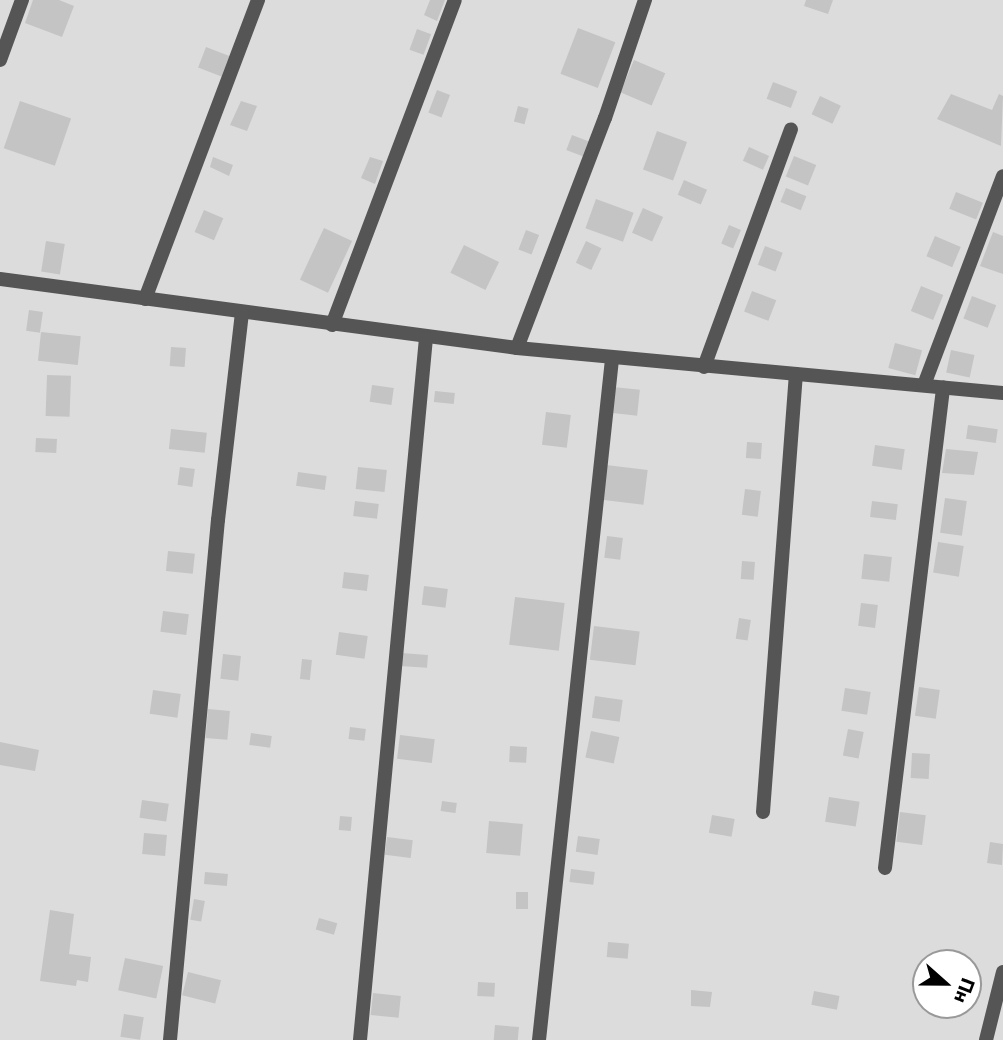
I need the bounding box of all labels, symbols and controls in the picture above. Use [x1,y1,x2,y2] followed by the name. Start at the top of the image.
[912,949,982,1019] north arrow
[950,975,980,1007] text: Пн

